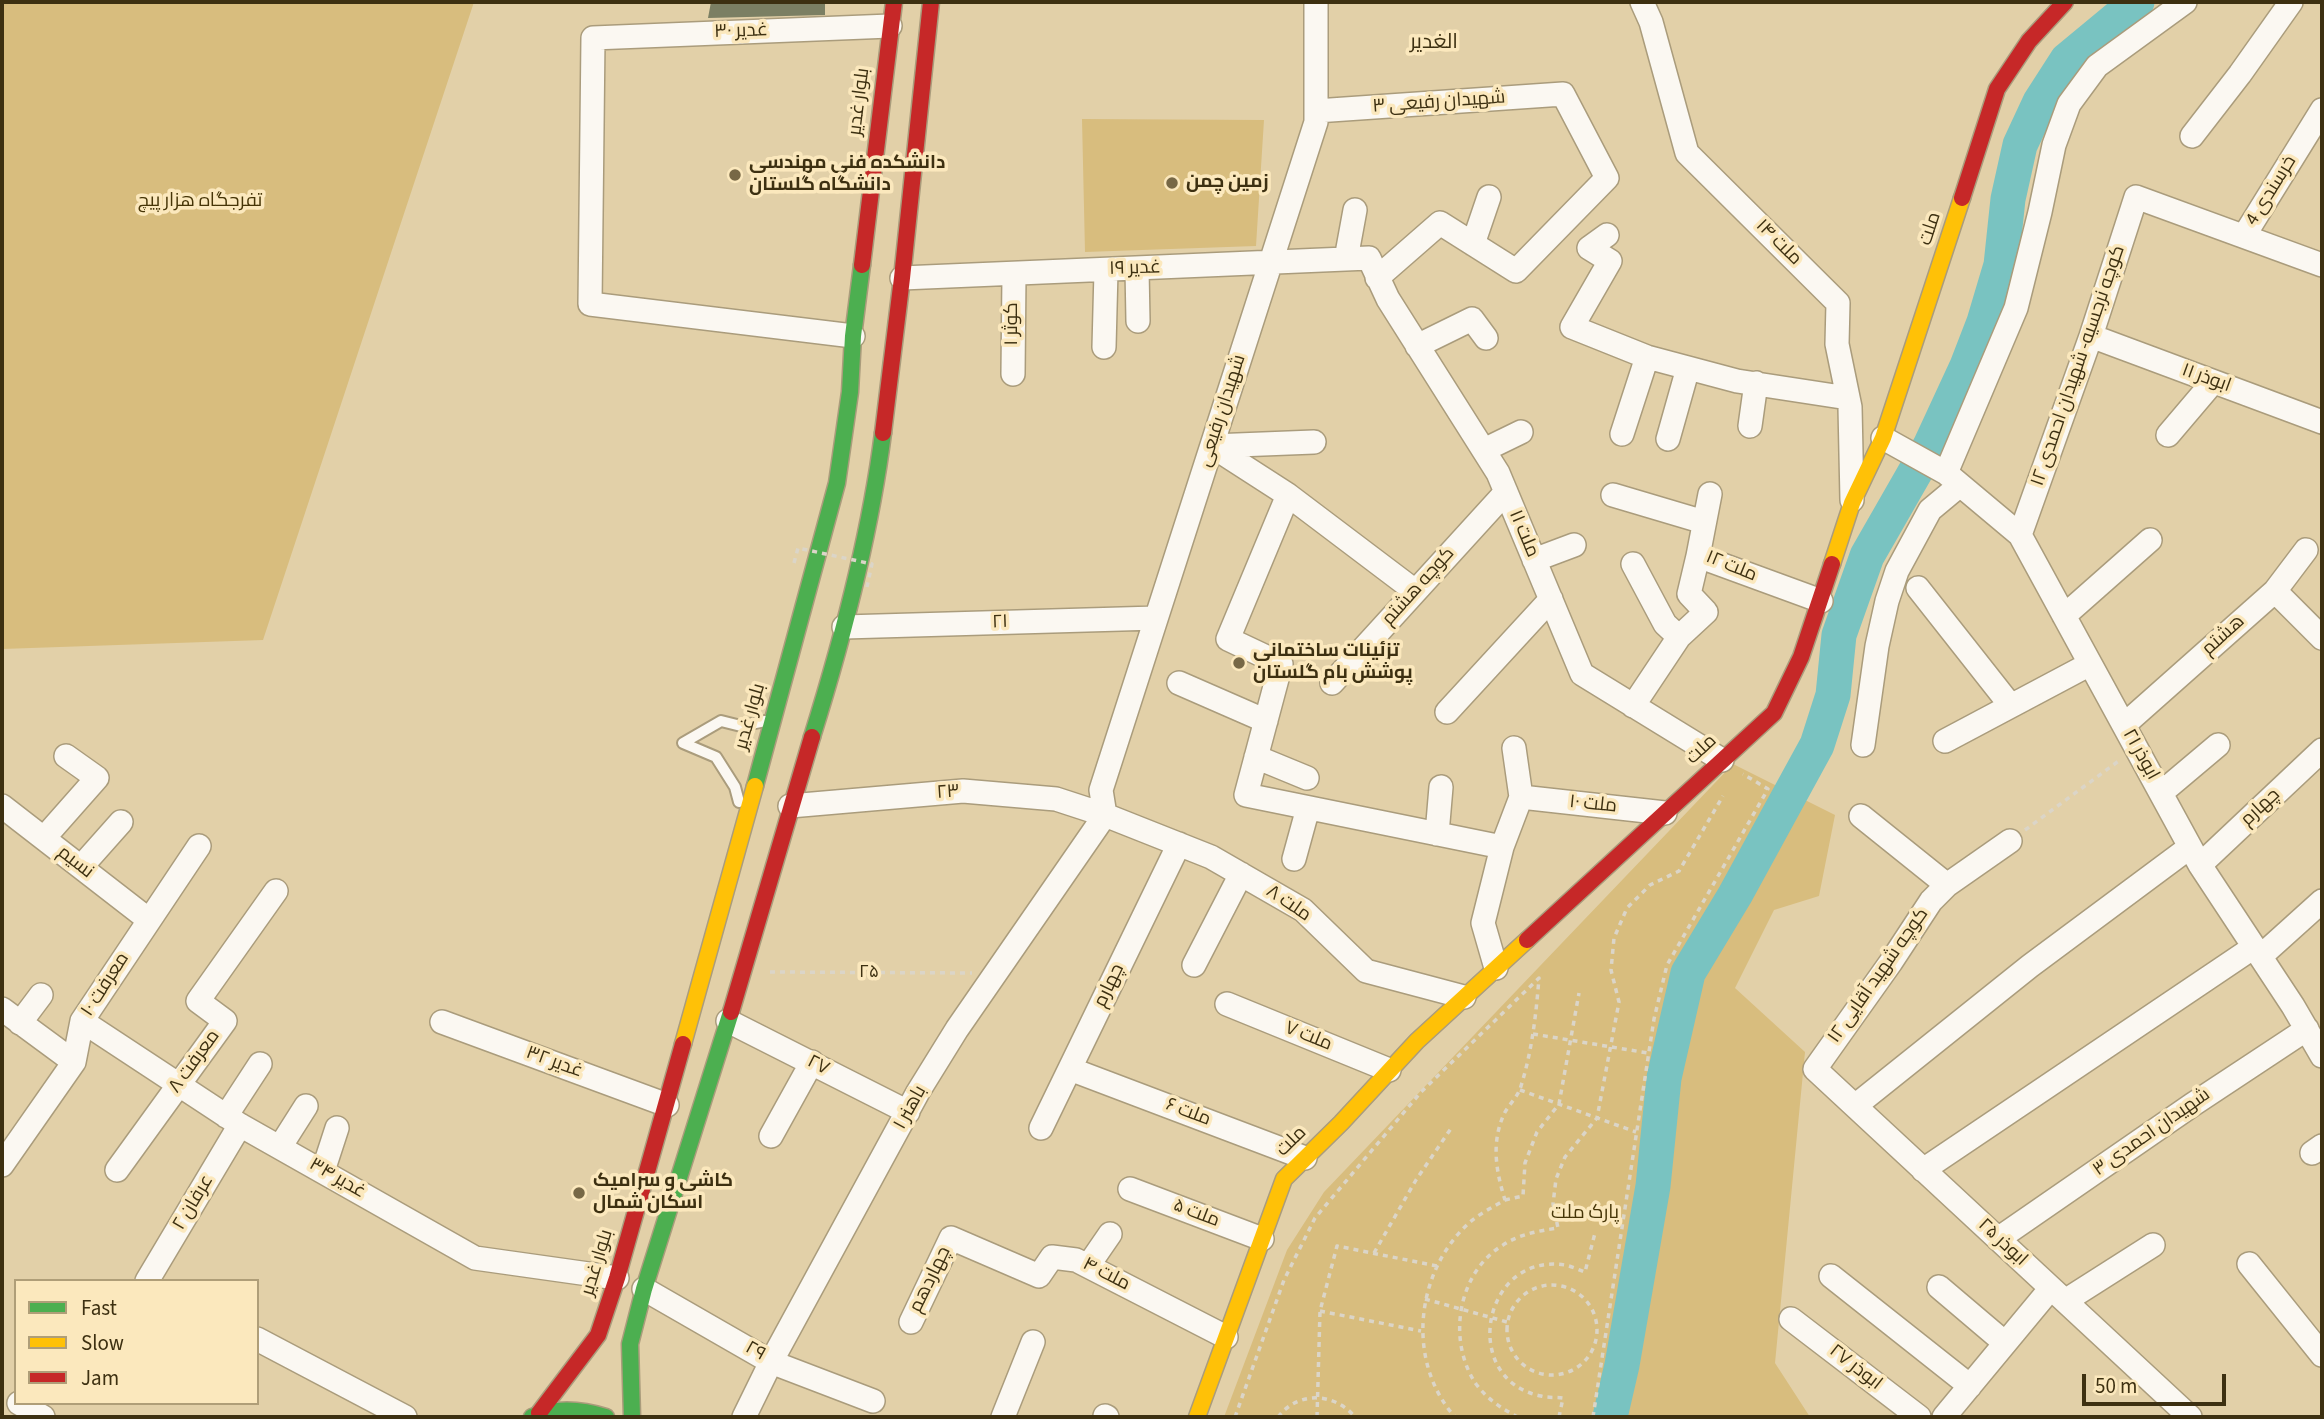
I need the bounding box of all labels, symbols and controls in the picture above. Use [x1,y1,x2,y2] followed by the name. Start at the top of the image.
[714,20,768,44] street label: غدیر ۳۰
[1410,30,1458,56] district label: الغدیر
[845,67,875,137] street label: بلوار غدیر
[1372,87,1506,119] street label: ۳ شهیدان رفیعی
[2242,152,2302,230] street label: خرسندی 4
[749,153,945,197] place label: دانشکده فنی مهندسی دانشگاه گلستان
[727,167,743,183] marker: دانشکده فنی مهندسی دانشگاه گلستان
[1186,172,1269,194] place label: زمین چمن
[1164,175,1180,191] marker: زمین چمن
[138,191,262,213] park label: تفرجگاه هزار پیچ
[1915,210,1947,248] street label: ملت
[1750,215,1806,271] street label: ۱۴ ملت
[2027,243,2131,489] street label: کوچه نرجسیه- شهیدان احمدی ۱۲
[1109,257,1161,281] street label: ۱۹ غدیر
[1002,302,1024,346] street label: ۱ کوثر
[1194,352,1252,470] street label: شهیدان رفیعی
[2178,360,2234,398] street label: ابوذر ۱۱
[1503,507,1543,561] street label: ۱۱ ملت
[1378,543,1460,631] street label: کوچه هشتم
[1702,546,1760,588] street label: ۱۲ ملت
[992,611,1008,635] street label: ۲۱
[2198,611,2250,661] street label: هشتم
[1253,641,1413,685] place label: تزئینات ساختمانی پوشش بام گلستان
[1231,655,1247,671] marker: تزئینات ساختمانی پوشش بام گلستان
[731,681,771,753] street label: بلوار غدیر
[2117,725,2163,785] street label: ۲۱ ابوذر
[1682,730,1722,770] street label: ملت
[936,781,960,805] street label: ۲۳
[2237,784,2285,832] street label: چهارم
[1568,791,1618,819] street label: ملت ۱۰
[52,842,98,884] street label: نسیم
[1261,881,1315,927] street label: ۸ ملت
[1824,904,1934,1048] street label: کوچه شهید آقایی ۱۲
[77,949,135,1021] street label: معرفت ۱۰
[1090,961,1130,1011] street label: چهارم
[859,962,879,984] street label: ۲۵
[1281,1017,1335,1057] street label: ۷ ملت
[164,1026,226,1098] street label: معرفت ۸
[522,1042,586,1084] street label: ۳۲ غدیر
[803,1051,833,1081] street label: ۲۷
[890,1082,932,1134] street label: باهنر ۱
[2089,1084,2215,1182] street label: شهیدان احمدی ۳
[1162,1094,1214,1132] street label: ۶ ملت
[1272,1122,1312,1162] street label: ملت
[305,1154,369,1204] street label: ۳۴ غدیر
[169,1171,219,1235] street label: ۲ عرفان
[593,1171,733,1215] place label: کاشی و سرامیک اسکان شمال
[571,1185,587,1201] marker: کاشی و سرامیک اسکان شمال
[1170,1195,1222,1233] street label: ۵ ملت
[1551,1203,1619,1225] park label: پارک ملت
[1972,1214,2032,1272] street label: ابوذر ۲۵
[577,1227,619,1299] street label: بلوار غدیر
[905,1243,957,1317] street label: چهاردهم
[1079,1253,1133,1297] street label: ۴ ملت
[14,1279,259,1405] legend
[81,1293,117,1323] text: Fast
[81,1328,124,1358] text: Slow
[741,1337,769,1367] street label: ۲۹
[1824,1340,1886,1396] street label: ابوذر ۲۷
[2086,1360,2230,1404] scale bar
[81,1363,119,1393] text: Jam
[2095,1371,2137,1401] text: 50 m

